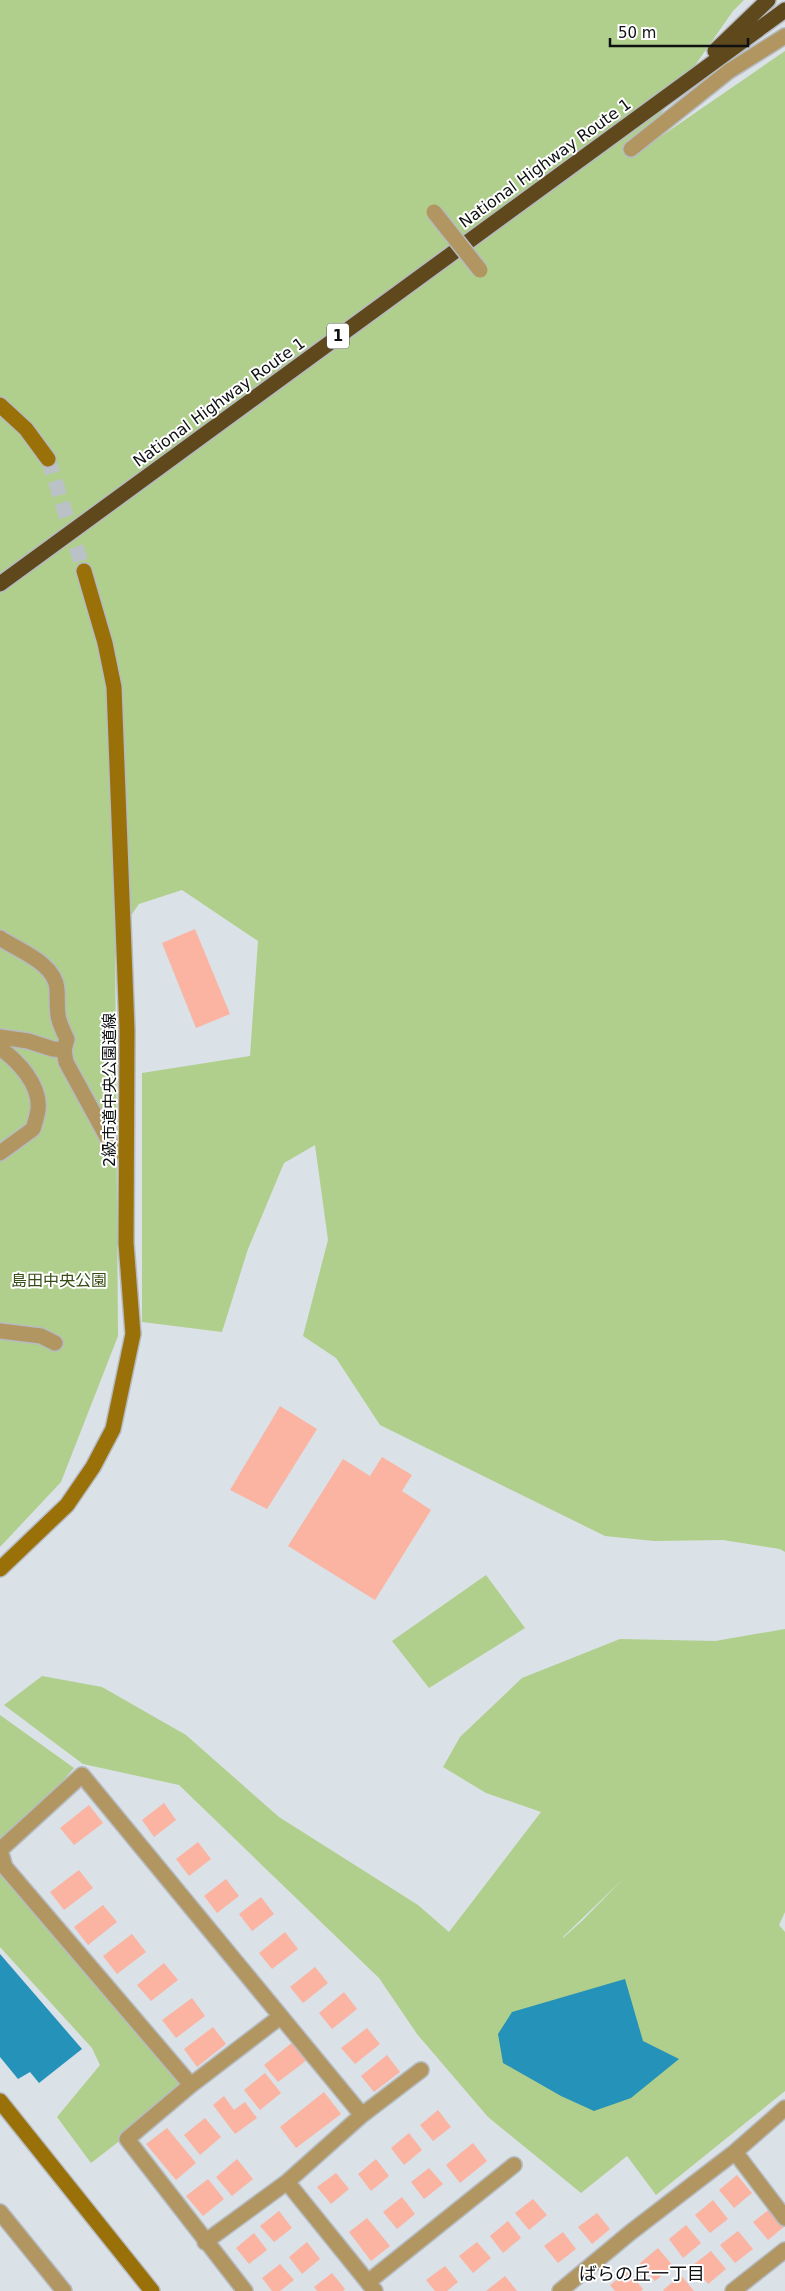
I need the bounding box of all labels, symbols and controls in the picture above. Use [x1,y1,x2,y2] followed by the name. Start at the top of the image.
[610,15,748,47] scale bar
[618,24,656,42] text: 50 m
[455,94,635,232] street label: National Highway Route 1
[327,324,349,348] road number: 1
[129,333,309,471] street label: National Highway Route 1
[100,1013,119,1167] street label: 2級市道中央公園道線
[11,1271,107,1290] park label: 島田中央公園
[579,2263,705,2284] district label: ばらの丘一丁目

